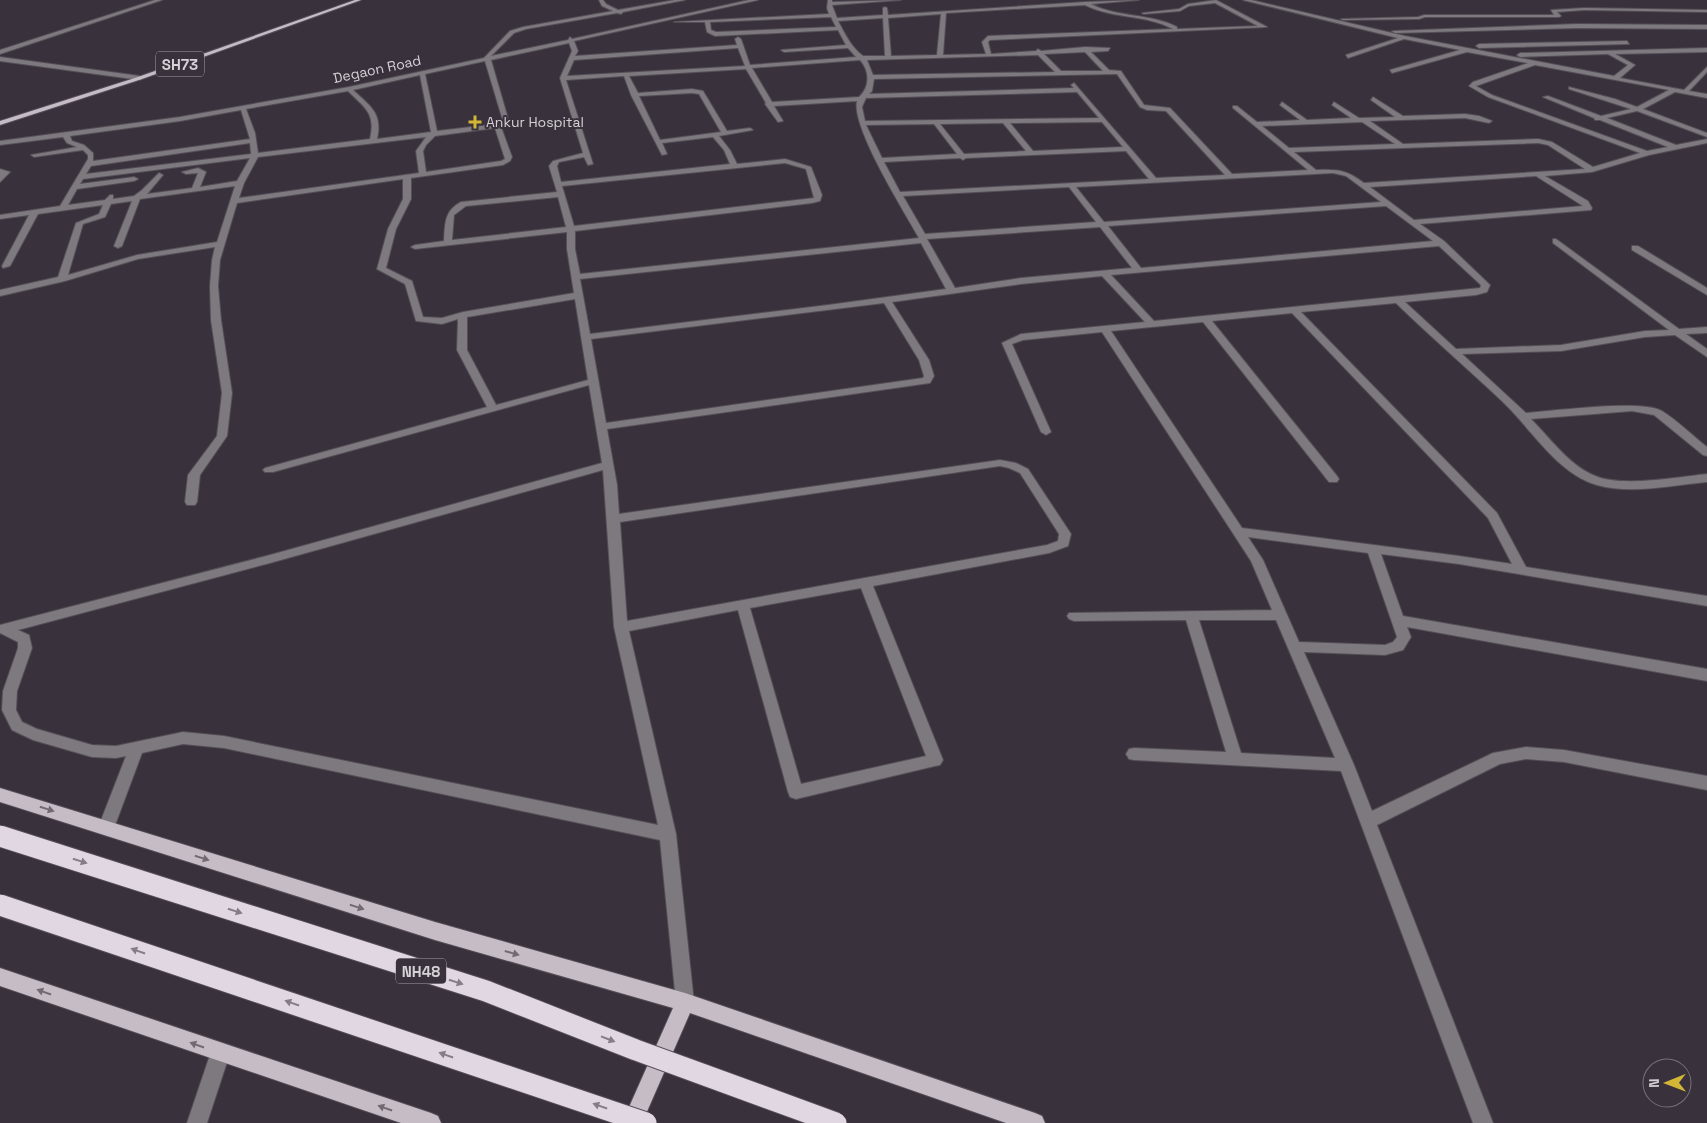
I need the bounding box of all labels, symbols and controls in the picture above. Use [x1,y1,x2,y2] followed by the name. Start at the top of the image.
[331,51,423,87] street label: Degaon Road
[156,52,204,76] road number: SH73
[486,113,584,131] place label: Ankur Hospital
[468,115,482,129] marker: Ankur Hospital
[39,806,54,814] one-way arrow
[194,855,209,862] one-way arrow
[72,858,87,866] one-way arrow
[349,903,364,911] one-way arrow
[227,908,242,915] one-way arrow
[130,947,145,955] one-way arrow
[505,949,520,957] one-way arrow
[396,958,446,984] road number: NH48
[449,978,464,986] one-way arrow
[36,988,51,995] one-way arrow
[284,999,299,1007] one-way arrow
[601,1035,616,1043] one-way arrow
[190,1041,205,1048] one-way arrow
[438,1050,453,1058] one-way arrow
[1642,1058,1692,1108] north arrow
[1645,1078,1663,1088] text: N
[593,1102,608,1109] one-way arrow
[377,1103,392,1111] one-way arrow

